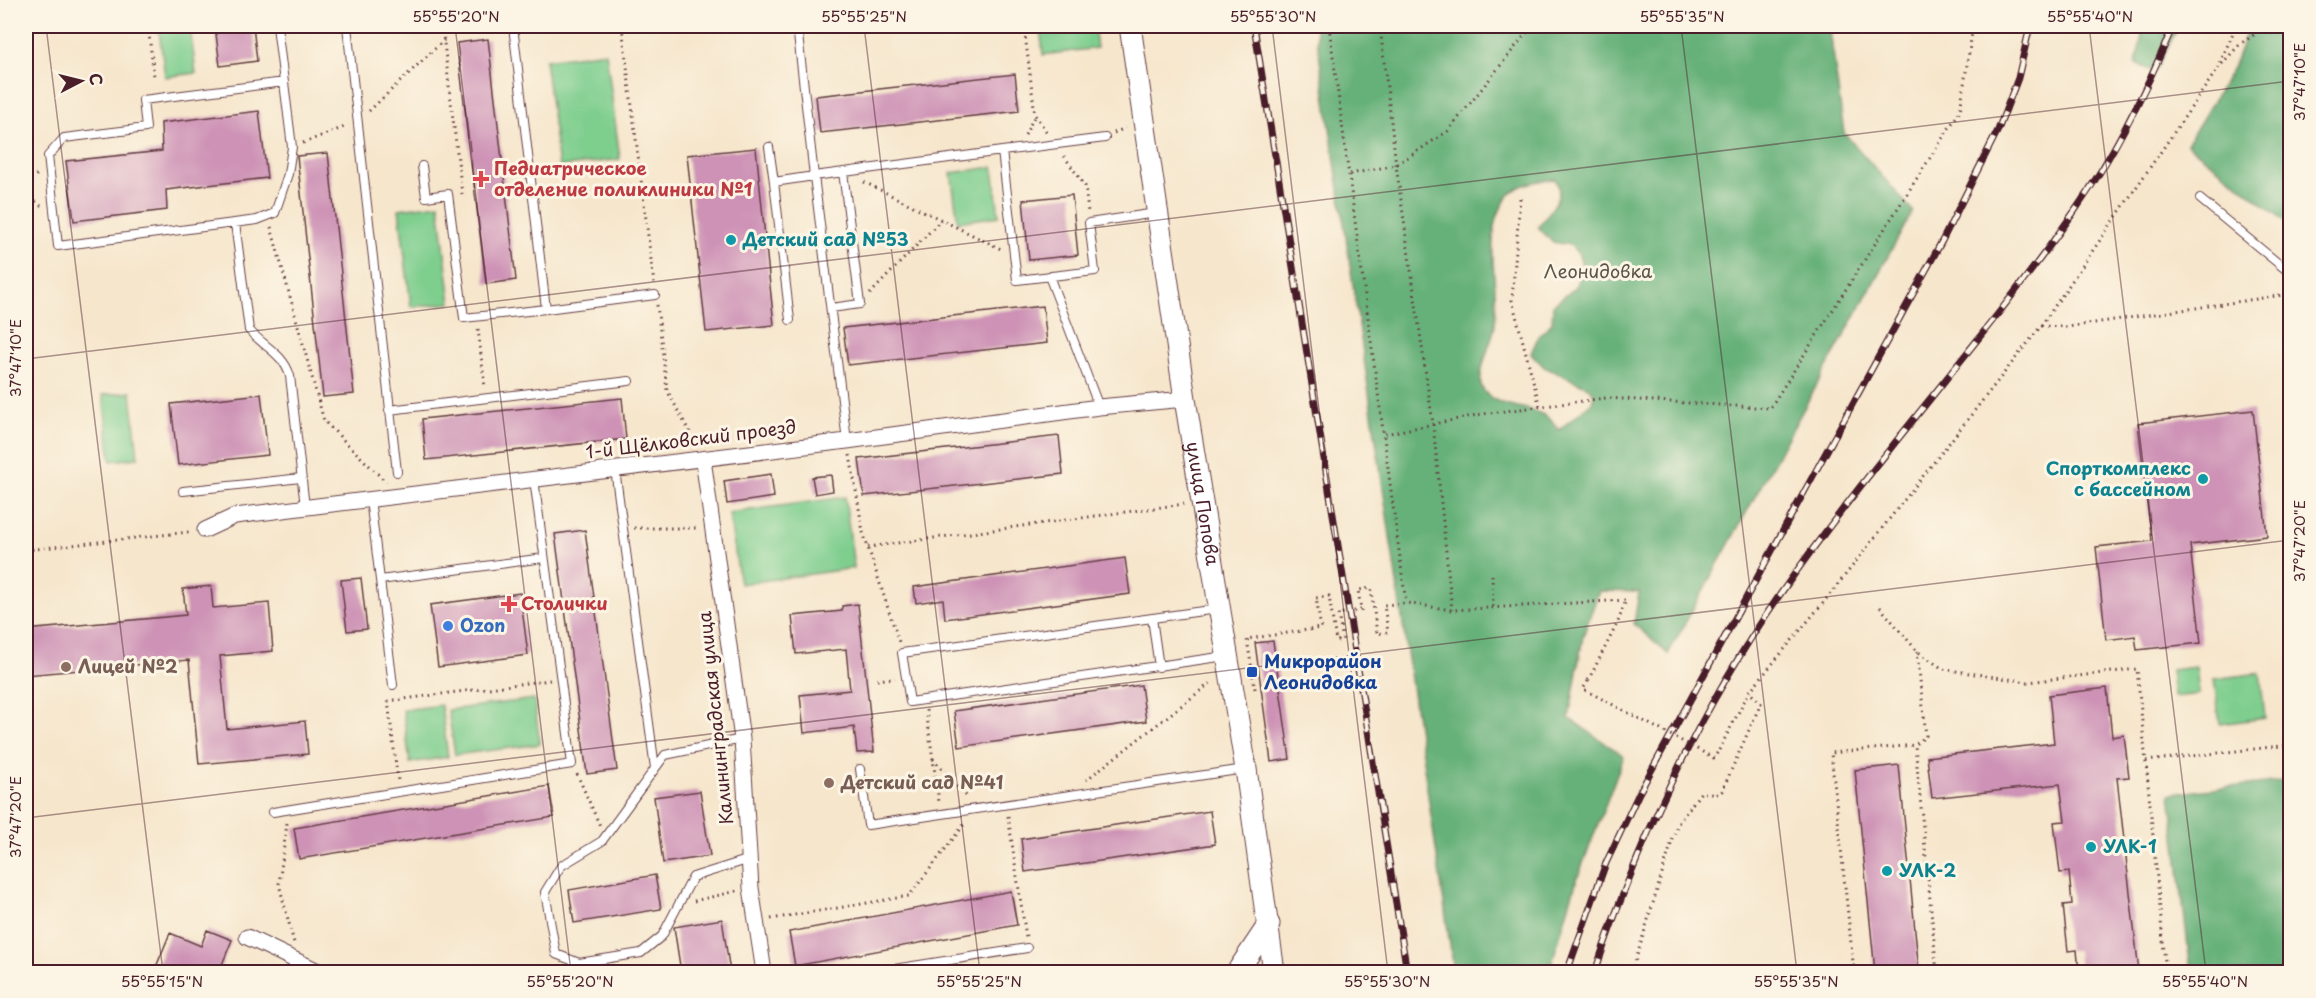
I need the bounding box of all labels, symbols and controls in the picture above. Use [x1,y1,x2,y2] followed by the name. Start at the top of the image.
[412,4,500,27] text: 55°55'20"N
[821,4,907,27] text: 55°55'25"N
[1230,4,1316,27] text: 55°55'30"N
[1639,4,1725,27] text: 55°55'35"N
[2047,4,2133,27] text: 55°55'40"N
[2287,43,2310,121] text: 37°47'10"E
[51,51,111,111] north arrow
[84,72,110,86] text: С
[494,154,753,202] place label: Педиатрическое отделение поликлиники №1
[472,170,490,188] marker: Педиатрическое отделение поликлиники №1
[742,225,909,252] place label: Детский сад №53
[724,233,738,247] marker: Детский сад №53
[1544,257,1653,284] park label: Леонидовка
[3,319,26,397] text: 37°47'10"E
[584,412,798,465] street label: 1-й Щёлковский проезд
[1180,439,1227,568] street label: улица Попова
[2046,454,2191,502] place label: Спорткомплекс с бассейном
[2196,472,2210,486] marker: Спорткомплекс с бассейном
[2287,500,2310,582] text: 37°47'20"E
[521,589,608,616] place label: Столички
[502,597,516,611] marker: Столички
[690,609,739,826] street label: Калининградская улица
[460,611,505,638] place label: Ozon
[441,619,455,633] marker: Ozon
[1264,647,1382,695] place label: Микрорайон Леонидовка
[78,652,178,679] place label: Лицей №2
[59,660,73,674] marker: Лицей №2
[1245,665,1259,679] marker: Микрорайон Леонидовка
[840,768,1004,795] place label: Детский сад №41
[3,776,26,858] text: 37°47'20"E
[822,776,836,790] marker: Детский сад №41
[2103,832,2157,859] place label: УЛК-1
[2084,840,2098,854] marker: УЛК-1
[1899,856,1956,883] place label: УЛК-2
[1880,864,1894,878] marker: УЛК-2
[121,969,203,992] text: 55°55'15"N
[526,969,614,992] text: 55°55'20"N
[936,969,1022,992] text: 55°55'25"N
[1344,969,1430,992] text: 55°55'30"N
[1753,969,1839,992] text: 55°55'35"N
[2162,969,2248,992] text: 55°55'40"N

